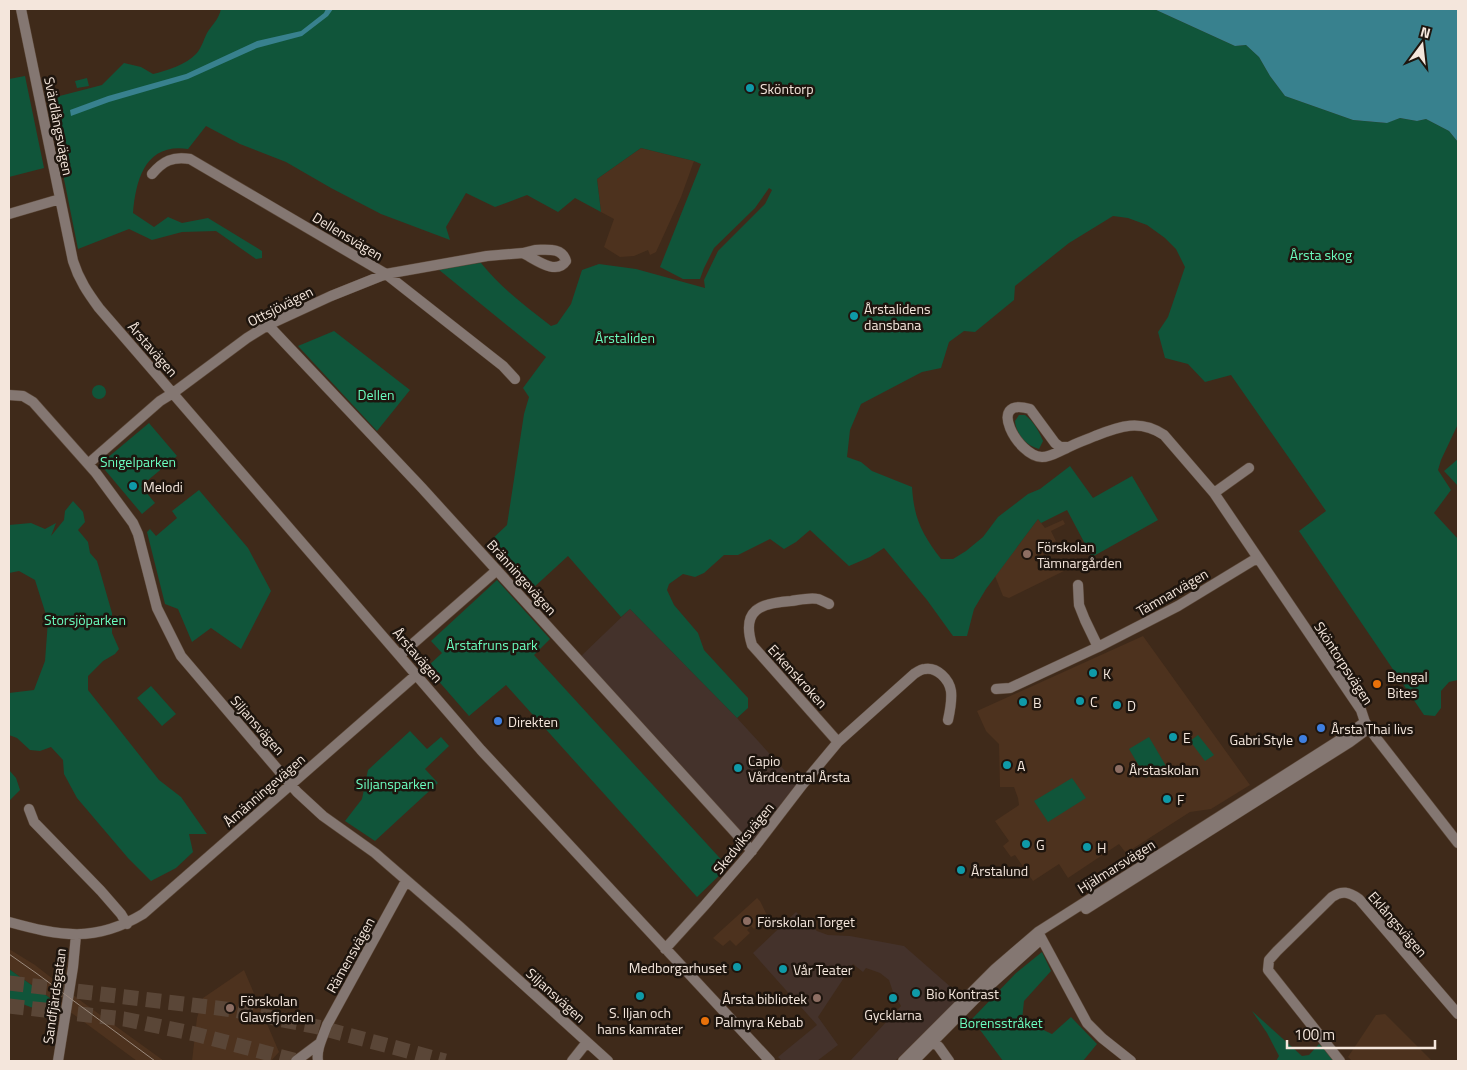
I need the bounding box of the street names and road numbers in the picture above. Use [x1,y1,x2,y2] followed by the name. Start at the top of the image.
[39,75,79,177] street label: Svärdlångsvägen
[309,207,387,265] street label: Dellensvägen
[243,280,317,332] street label: Ottsjövägen
[123,317,183,381] street label: Årstavägen
[482,534,562,620] street label: Bränningevägen
[1132,563,1212,621] street label: Tämnarvägen
[1309,617,1379,709] street label: Sköntorpsvägen
[388,623,448,687] street label: Årstavägen
[763,639,833,713] street label: Erkenskroken
[226,690,290,760] street label: Siljansvägen
[219,749,309,831] street label: Åmänningevägen
[707,798,779,878] street label: Skedviksvägen
[1073,834,1159,898] street label: Hjälmarsvägen
[1363,886,1433,962] street label: Eklångsvägen
[321,913,379,997] street label: Rämensvägen
[37,947,71,1045] street label: Sandfjärdsgatan
[522,963,590,1027] street label: Siljansvägen

